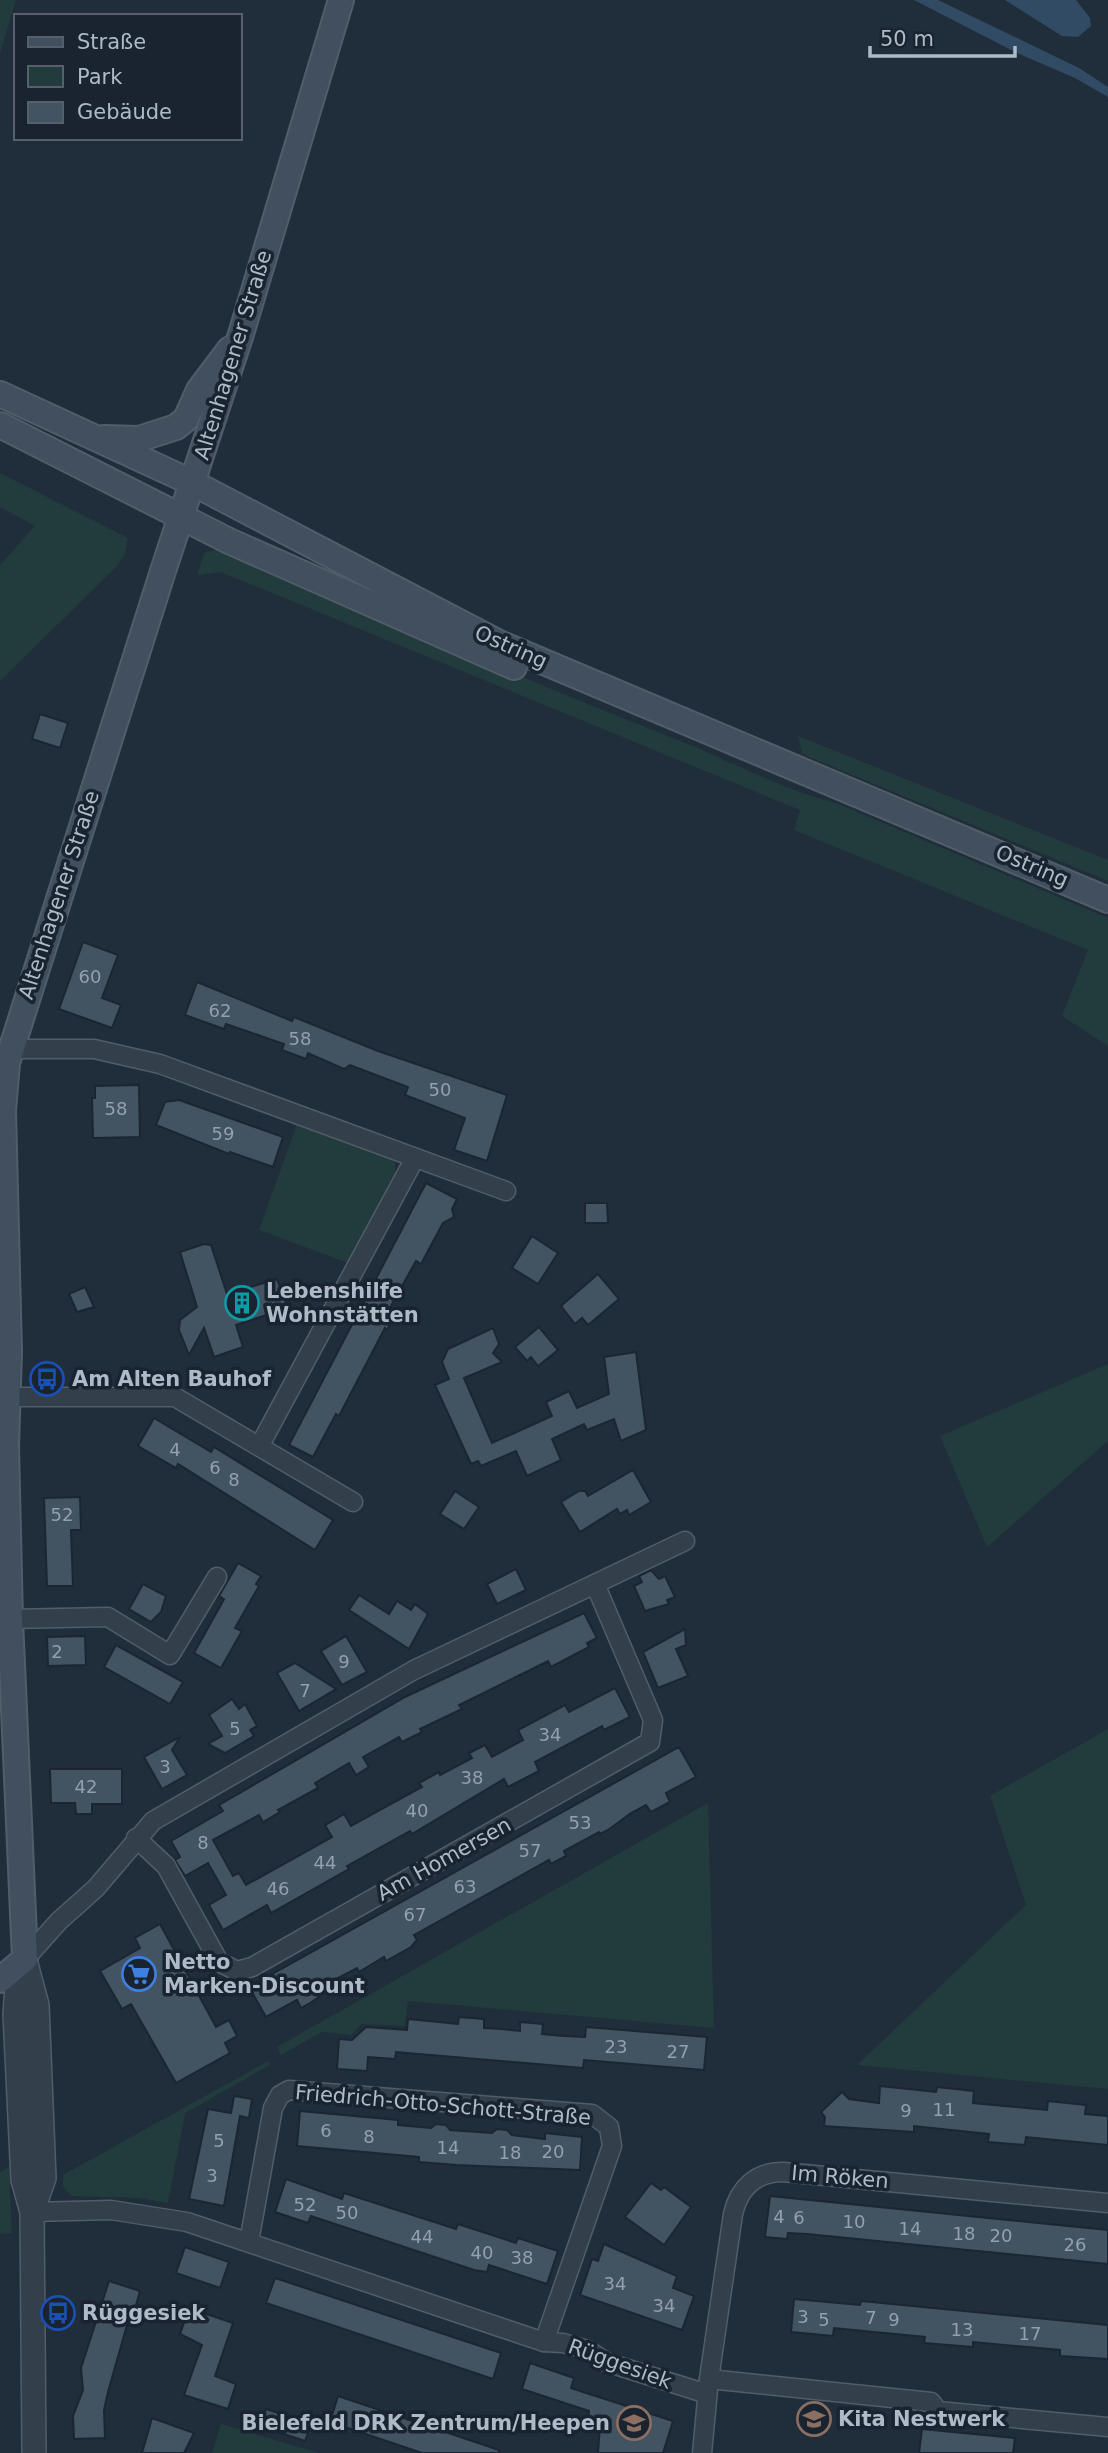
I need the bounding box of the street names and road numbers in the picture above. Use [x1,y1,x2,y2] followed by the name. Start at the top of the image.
[190,247,276,463] street label: Altenhagener Straße
[471,620,551,674] street label: Ostring
[14,788,104,1002] street label: Altenhagener Straße
[992,840,1072,892] street label: Ostring
[373,1812,515,1906] street label: Am Homersen
[294,2080,592,2130] street label: Friedrich-Otto-Schott-Straße
[790,2161,890,2193] street label: Im Röken
[565,2334,676,2394] street label: Rüggesiek

